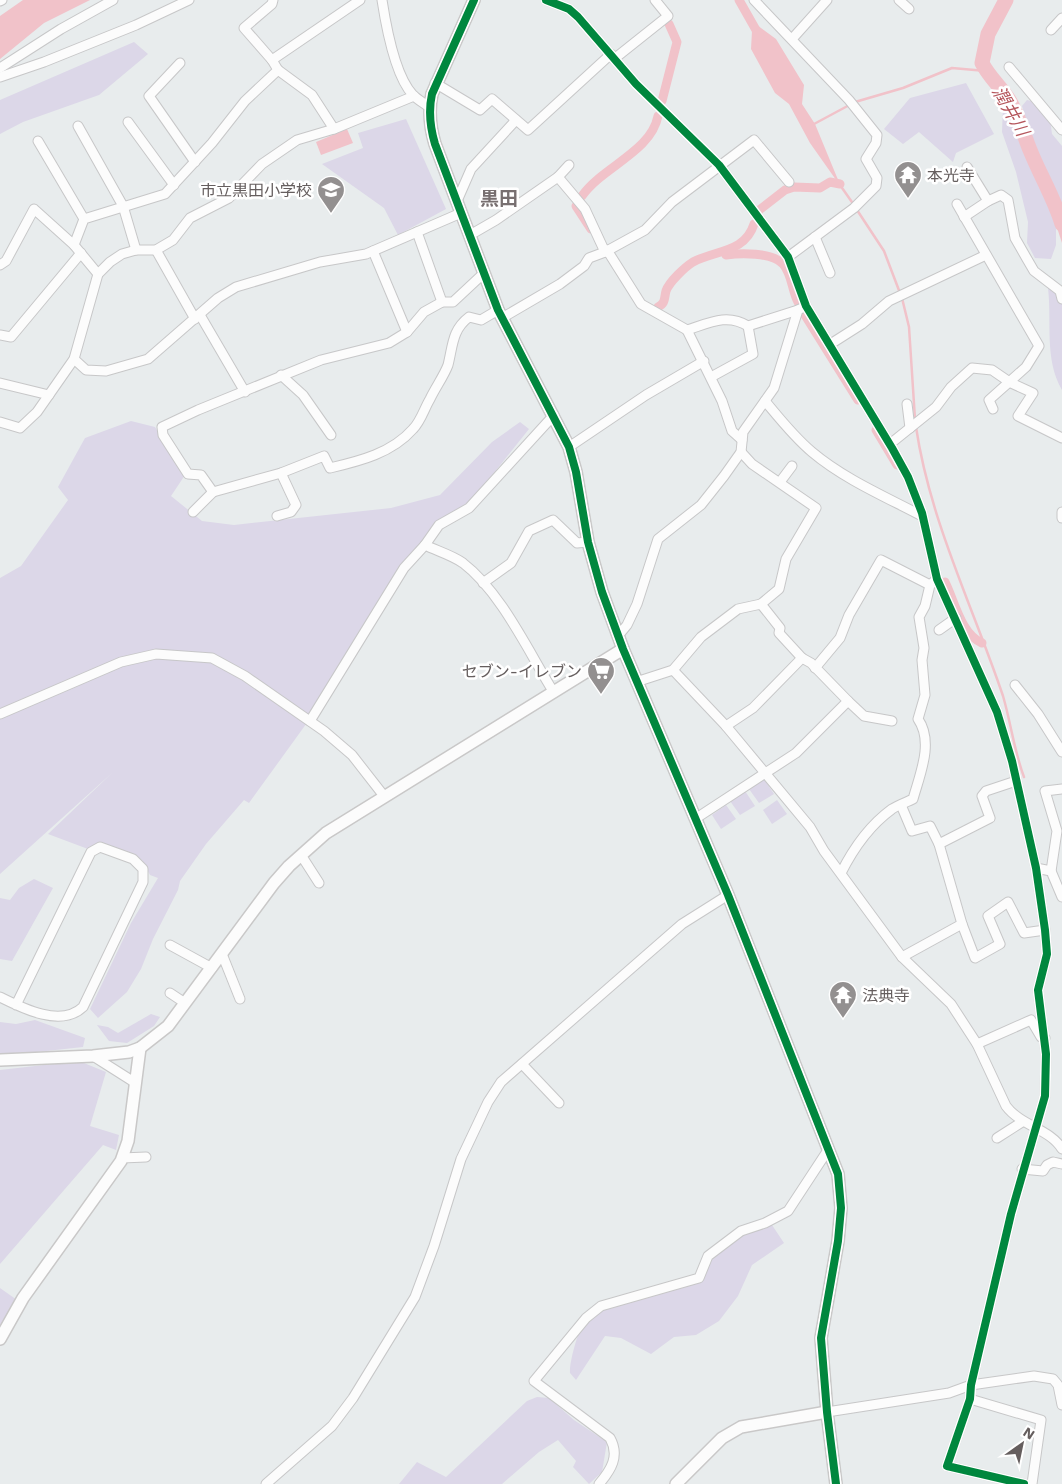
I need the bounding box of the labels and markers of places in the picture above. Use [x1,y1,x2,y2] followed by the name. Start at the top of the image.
[893,160,923,199] temple icon: 本光寺
[927,166,975,185] place label: 本光寺
[316,175,346,214] school or university icon: 市立黒田小学校
[200,181,312,200] place label: 市立黒田小学校
[586,656,616,695] supermarket icon: セブン-イレブン
[462,662,582,681] place label: セブン-イレブン
[828,980,858,1019] temple icon: 法典寺
[862,986,910,1005] place label: 法典寺

